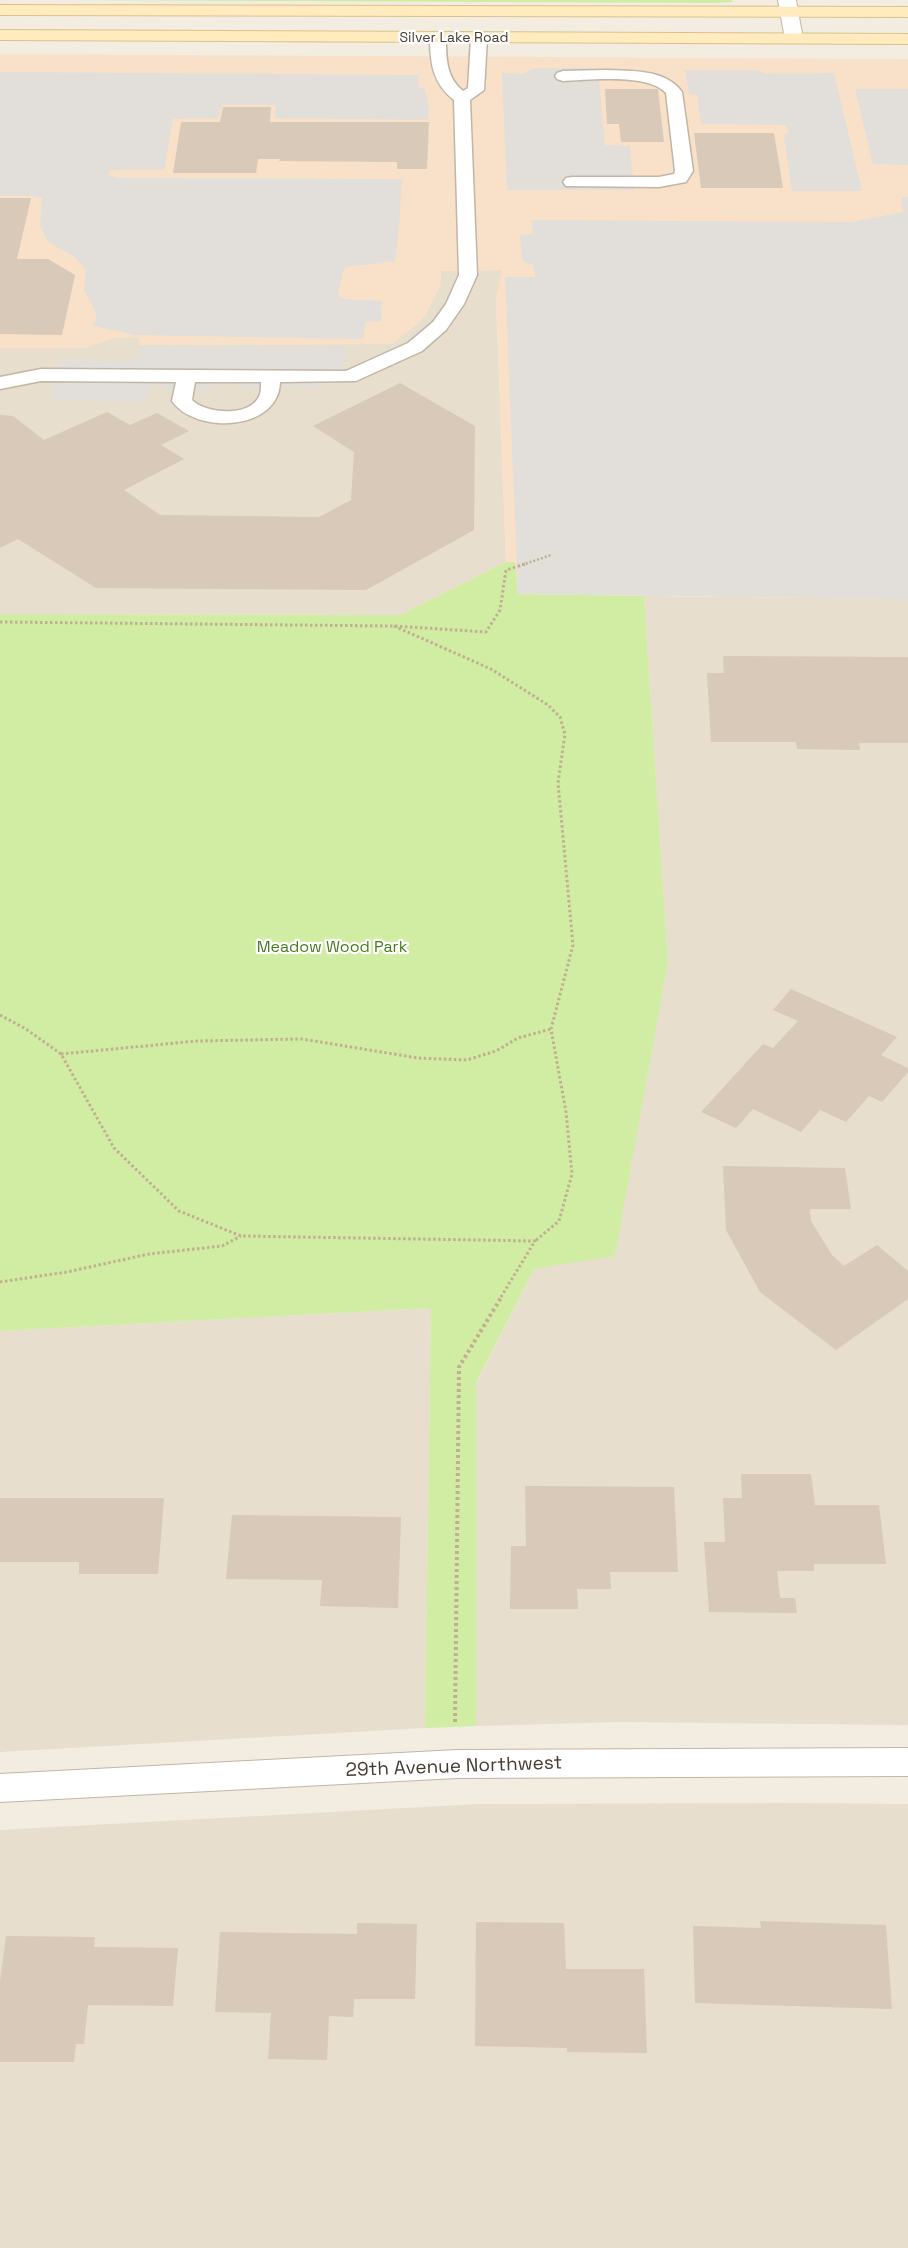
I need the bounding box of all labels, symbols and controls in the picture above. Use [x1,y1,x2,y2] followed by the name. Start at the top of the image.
[400,30,508,46] street label: Silver Lake Road
[257,938,407,958] park label: Meadow Wood Park
[345,1752,563,1782] street label: 29th Avenue Northwest

